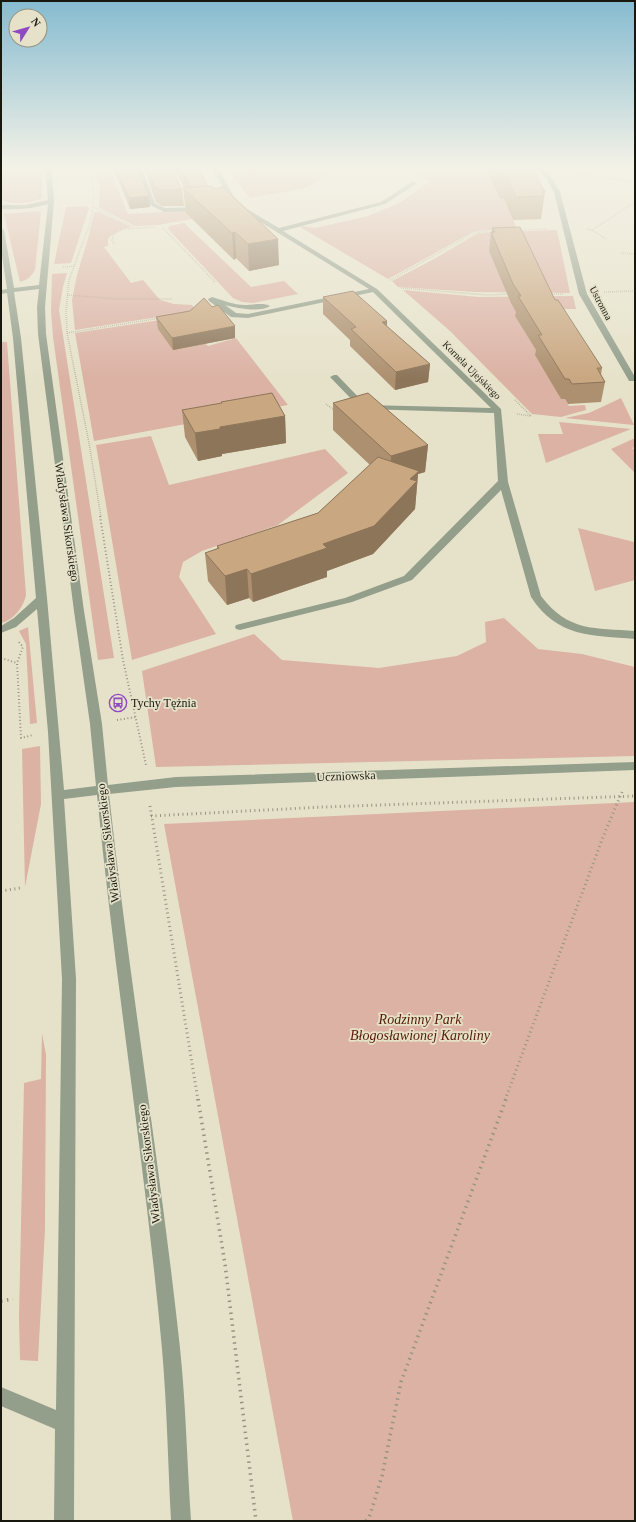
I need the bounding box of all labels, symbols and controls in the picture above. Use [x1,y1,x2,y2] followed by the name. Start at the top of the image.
[8,8,48,48] north arrow
[29,15,43,29] text: N
[588,284,615,322] street label: Ustronna
[441,339,503,401] street label: Kornela Ujejskiego
[52,462,82,582] street label: Władysława Sikorskiego
[108,693,128,713] bus stop icon: Tychy Tężnia
[131,696,197,710] place label: Tychy Tężnia
[316,768,377,784] street label: Uczniowska
[94,783,122,903] street label: Władysława Sikorskiego
[350,1012,491,1043] park label: Rodzinny Park Błogosławionej Karoliny
[135,1104,163,1224] street label: Władysława Sikorskiego

